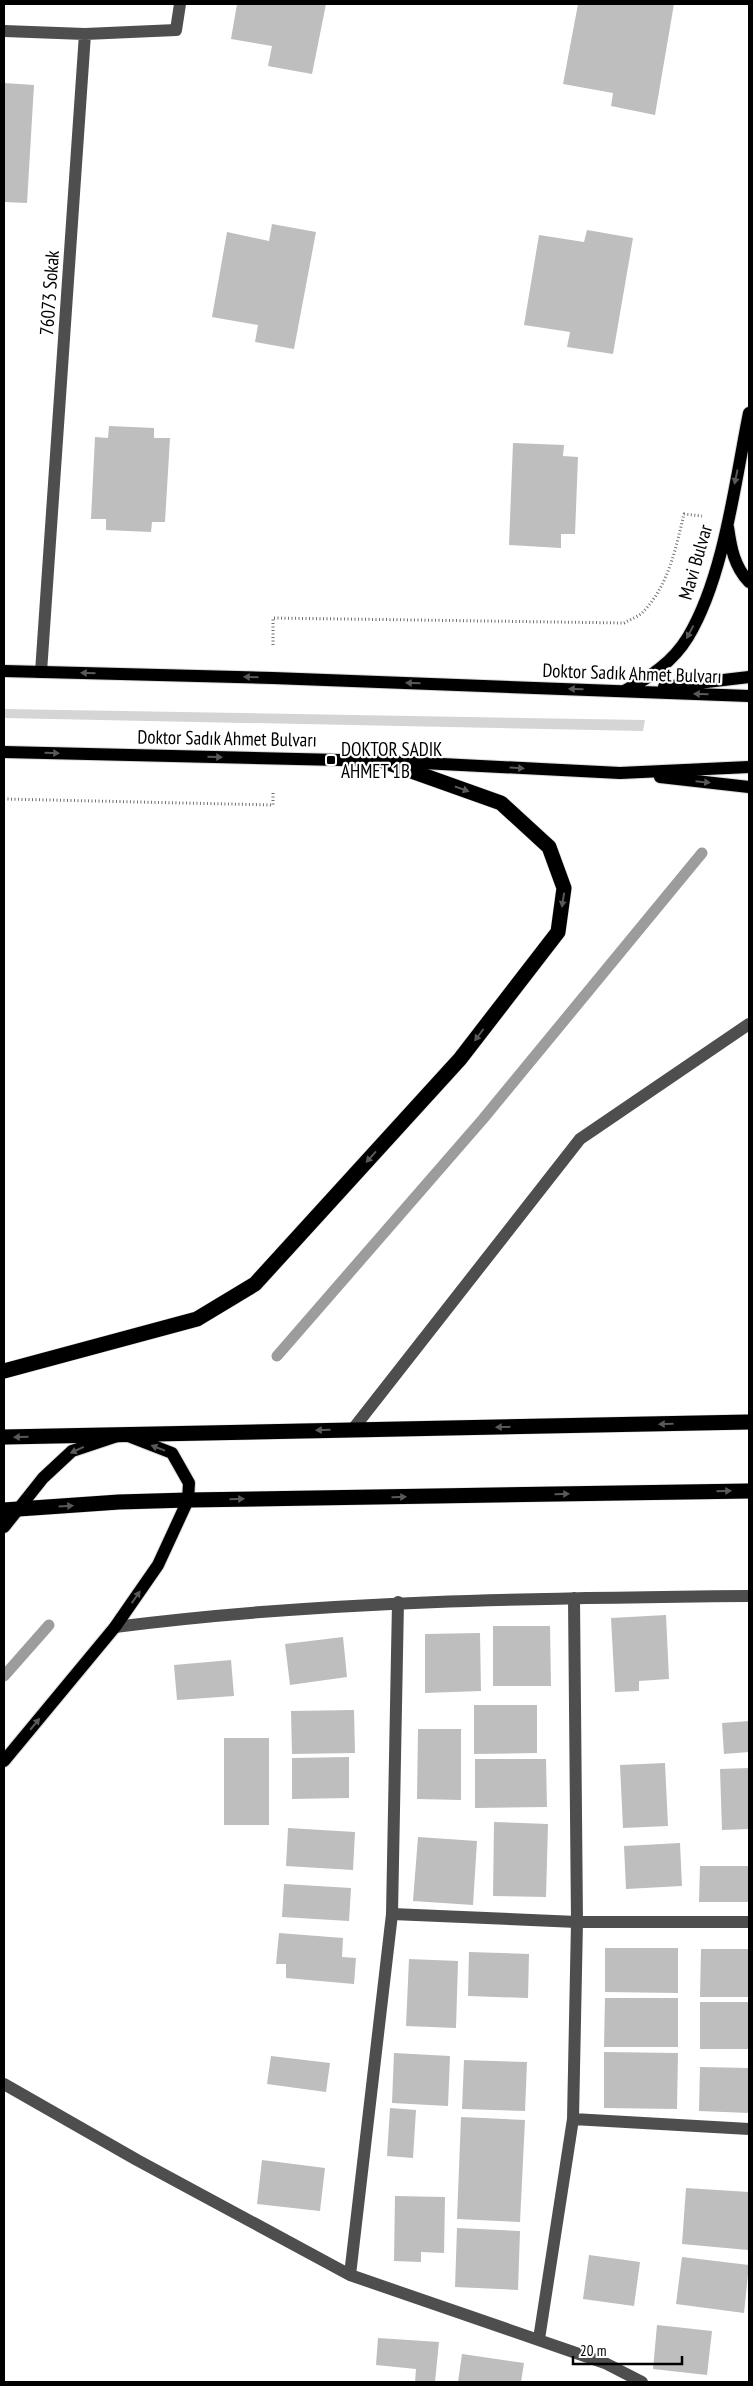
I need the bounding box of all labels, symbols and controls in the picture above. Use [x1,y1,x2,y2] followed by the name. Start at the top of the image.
[34,249,64,336] street label: 76073 Sokak
[731,470,739,486] one-way arrow
[673,521,717,602] street label: Mavi Bulvar
[686,625,694,640] one-way arrow
[542,658,722,688] street label: Doktor Sadık Ahmet Bulvarı
[80,669,96,677] one-way arrow
[243,673,259,681] one-way arrow
[405,679,421,687] one-way arrow
[567,685,583,693] one-way arrow
[692,690,708,698] one-way arrow
[137,724,317,752] street label: Doktor Sadık Ahmet Bulvarı
[341,737,442,783] place label: DOKTOR SADIK AHMET 1B
[45,749,61,757] one-way arrow
[207,753,223,761] one-way arrow
[325,754,337,766] marker: DOKTOR SADIK AHMET 1B
[509,764,525,772] one-way arrow
[696,778,712,786] one-way arrow
[455,785,470,793] one-way arrow
[558,892,566,908] one-way arrow
[473,1028,484,1041] one-way arrow
[365,1150,377,1162] one-way arrow
[658,1420,674,1428] one-way arrow
[495,1423,511,1431] one-way arrow
[315,1426,331,1434] one-way arrow
[13,1433,29,1441] one-way arrow
[150,1444,165,1452] one-way arrow
[70,1447,84,1455] one-way arrow
[717,1487,733,1495] one-way arrow
[554,1490,570,1498] one-way arrow
[392,1492,408,1500] one-way arrow
[229,1495,245,1503] one-way arrow
[59,1501,75,1509] one-way arrow
[131,1590,141,1603] one-way arrow
[30,1717,41,1730] one-way arrow
[573,2334,682,2366] scale bar
[580,2341,606,2360] text: 20 m

